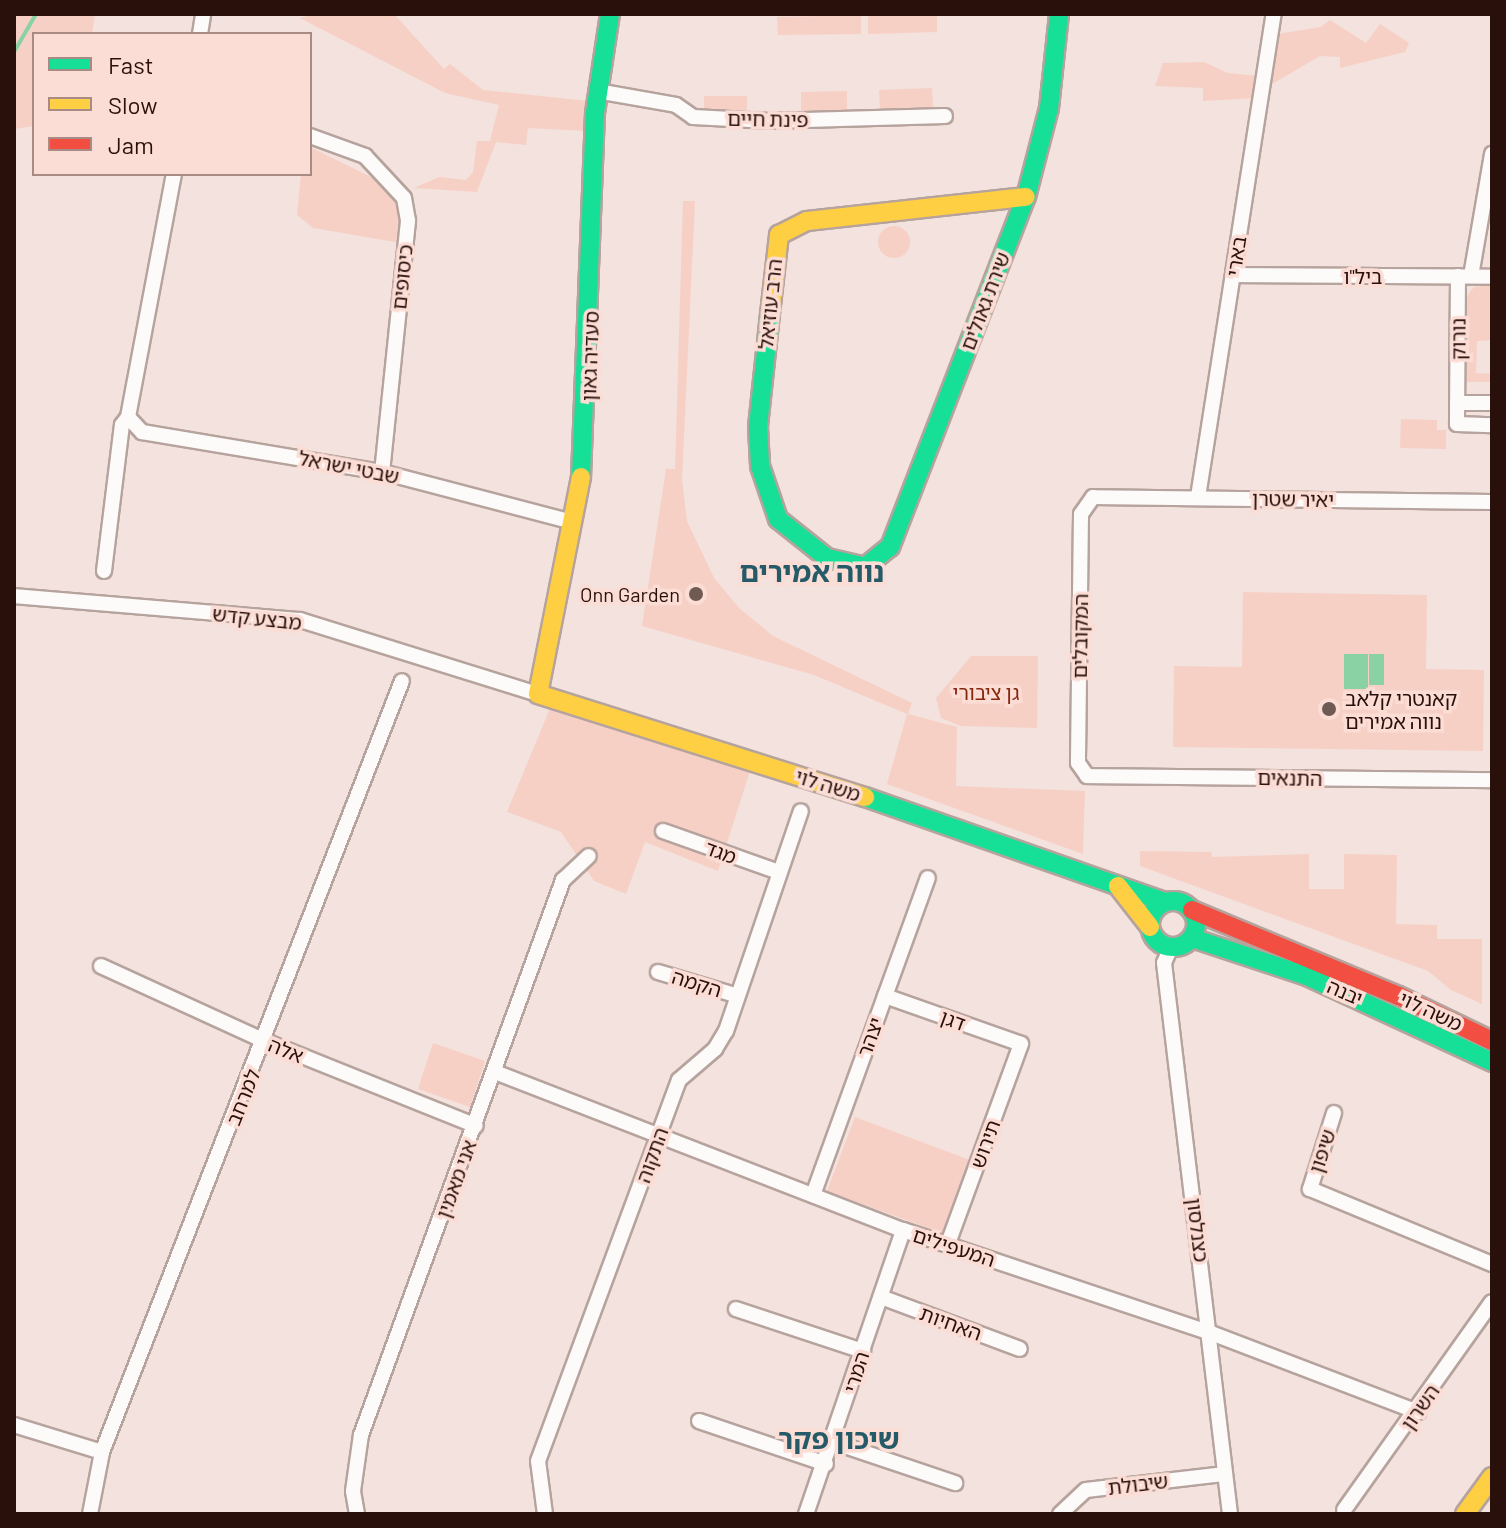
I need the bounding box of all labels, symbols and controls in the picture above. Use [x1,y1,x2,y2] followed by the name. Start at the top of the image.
[32,32,312,176] legend
[108,50,153,79] text: Fast
[108,90,157,119] text: Slow
[727,106,809,132] street label: פינת חיים
[108,130,154,159] text: Jam
[1221,234,1251,278] street label: בארי
[387,243,417,311] street label: כיסופים
[955,248,1015,354] street label: שירת גאולים
[753,258,787,350] street label: הרב עוזיאל
[1343,264,1383,288] street label: ביל"ו
[576,310,604,402] street label: סעדיה גאון
[1446,318,1470,360] street label: נורוק
[297,445,401,489] street label: שבטי ישראל
[1252,486,1334,512] street label: יאיר שטרן
[740,554,884,588] district label: נווה אמירים
[580,582,680,606] place label: Onn Garden
[687,585,705,603] marker: Onn Garden
[1067,593,1093,679] street label: המקובלים
[211,601,303,635] street label: מבצע קדש
[953,680,1019,704] park label: גן ציבורי
[1345,686,1457,733] place label: קאנטרי קלאב נווה אמירים
[1320,700,1338,718] marker: קאנטרי קלאב נווה אמירים
[793,764,863,806] street label: משה לוי
[1257,765,1323,791] street label: התנאים
[702,835,740,869] street label: מגד
[669,964,725,1002] street label: הקמה
[1324,974,1366,1010] street label: יבנה
[1396,986,1466,1036] street label: משה לוי
[937,1004,969,1036] street label: דגן
[852,1014,888,1060] street label: יצהר
[265,1032,307,1068] street label: אלה
[221,1065,265,1129] street label: למרחב
[965,1116,1005,1172] street label: תירוש
[631,1124,673,1186] street label: התקוה
[1304,1126,1340,1176] street label: שיפון
[431,1137,481,1221] street label: אני מאמין
[1182,1197,1214,1263] street label: כצנלסון
[910,1222,998,1272] street label: המעפילים
[917,1301,985,1345] street label: האחיות
[838,1348,874,1396] street label: המרי
[1396,1380,1444,1434] street label: השרון
[778,1421,900,1455] district label: שיכון פקר
[1106,1468,1170,1500] street label: שיבולת

